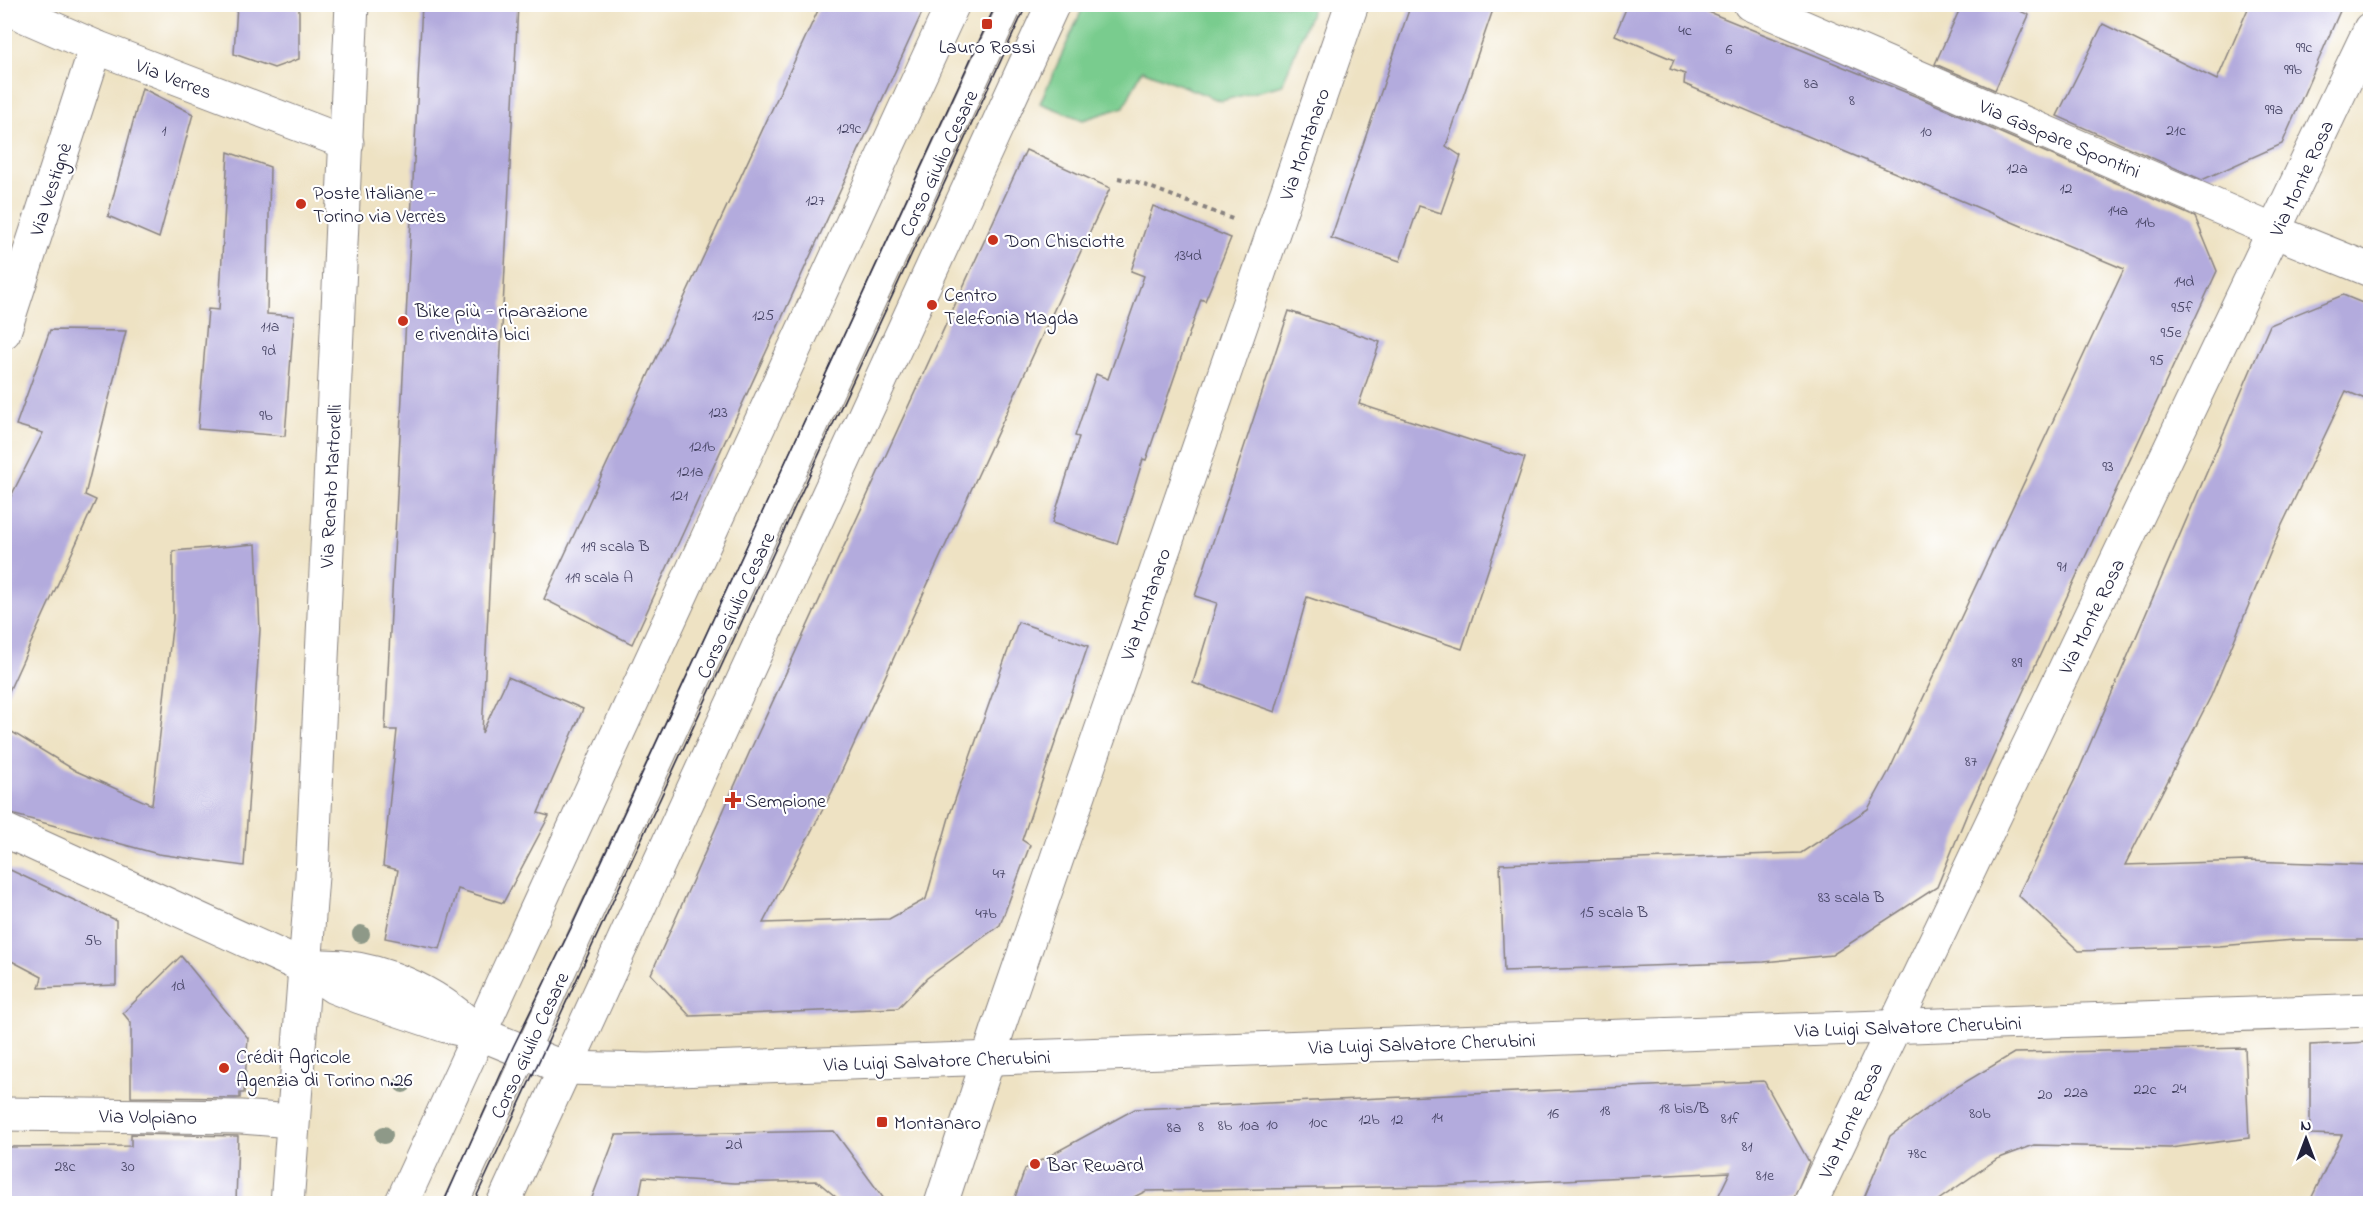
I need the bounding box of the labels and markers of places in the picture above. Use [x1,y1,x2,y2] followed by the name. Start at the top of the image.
[980,17,994,31] marker: Lauro Rossi
[939,34,1035,63] place label: Lauro Rossi
[313,180,446,232] place label: Poste Italiane - Torino via Verrès
[294,197,308,211] marker: Poste Italiane - Torino via Verrès
[1004,228,1125,257] place label: Don Chisciotte
[986,233,1000,247] marker: Don Chisciotte
[944,282,1078,335] place label: Centro Telefonia Magda
[414,298,588,350] place label: Bike più - riparazione e rivendita bici
[925,298,939,312] marker: Centro Telefonia Magda
[396,314,410,328] marker: Bike più - riparazione e rivendita bici
[745,788,826,817] place label: Sempione
[726,793,740,807] marker: Sempione
[236,1044,413,1097] place label: Crédit Agricole Agenzia di Torino n.26
[217,1061,231,1075] marker: Crédit Agricole Agenzia di Torino n.26
[894,1110,981,1139] place label: Montanaro
[875,1115,889,1129] marker: Montanaro
[1046,1152,1144,1181] place label: Bar Reward
[1028,1157,1042,1171] marker: Bar Reward

